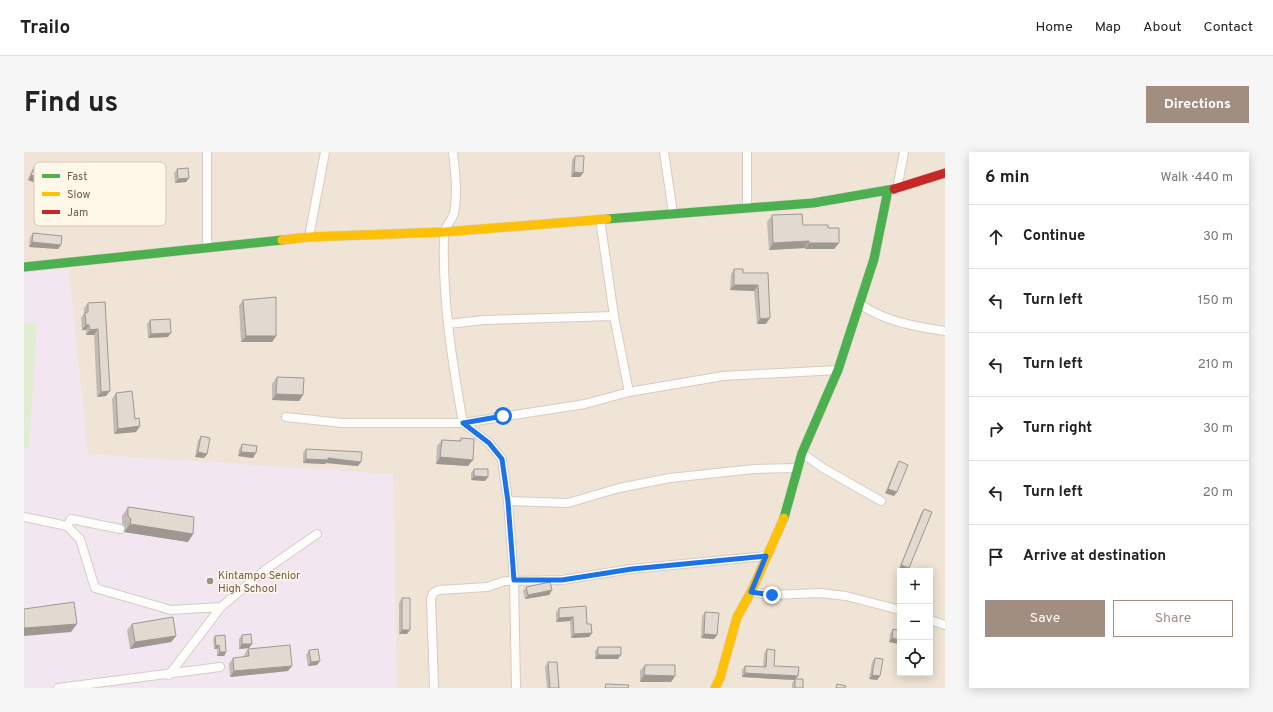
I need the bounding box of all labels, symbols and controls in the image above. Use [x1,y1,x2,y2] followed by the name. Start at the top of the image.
[20,16,70,40] text: Trailo
[1036,19,1073,36] text: Home
[1095,19,1121,36] text: Map
[1143,19,1182,36] text: About
[1204,19,1253,36] text: Contact
[24,86,118,122] text: Find us
[1146,86,1249,123] button: Directions
[34,162,166,226] legend
[985,167,1029,189] text: 6 min
[67,170,87,184] text: Fast
[1161,170,1233,186] text: Walk · 440 m
[67,188,90,202] text: Slow
[67,206,88,220] text: Jam
[985,226,1007,248] icon: ahead
[1023,227,1085,246] text: Continue
[1203,229,1233,245] text: 30 m
[985,290,1007,312] icon: left
[1023,291,1083,310] text: Turn left
[1198,293,1233,309] text: 150 m
[985,354,1007,376] icon: left
[1023,355,1083,374] text: Turn left
[1198,357,1233,373] text: 210 m
[494,407,512,425] route start
[985,418,1007,440] icon: right
[1023,419,1092,438] text: Turn right
[1203,421,1233,437] text: 30 m
[985,482,1007,504] icon: left
[1023,483,1083,502] text: Turn left
[1203,485,1233,501] text: 20 m
[985,546,1007,568] icon: arrive
[1023,547,1166,566] text: Arrive at destination
[897,568,933,676] map controls
[897,568,933,604] button: +
[218,569,301,596] place label: Kintampo Senior High School
[205,576,215,586] marker: Kintampo Senior High School
[763,586,781,604] route end
[985,600,1105,637] button: Save
[1113,600,1233,637] button: Share
[897,604,933,640] button: −
[897,640,933,676] button: locate

